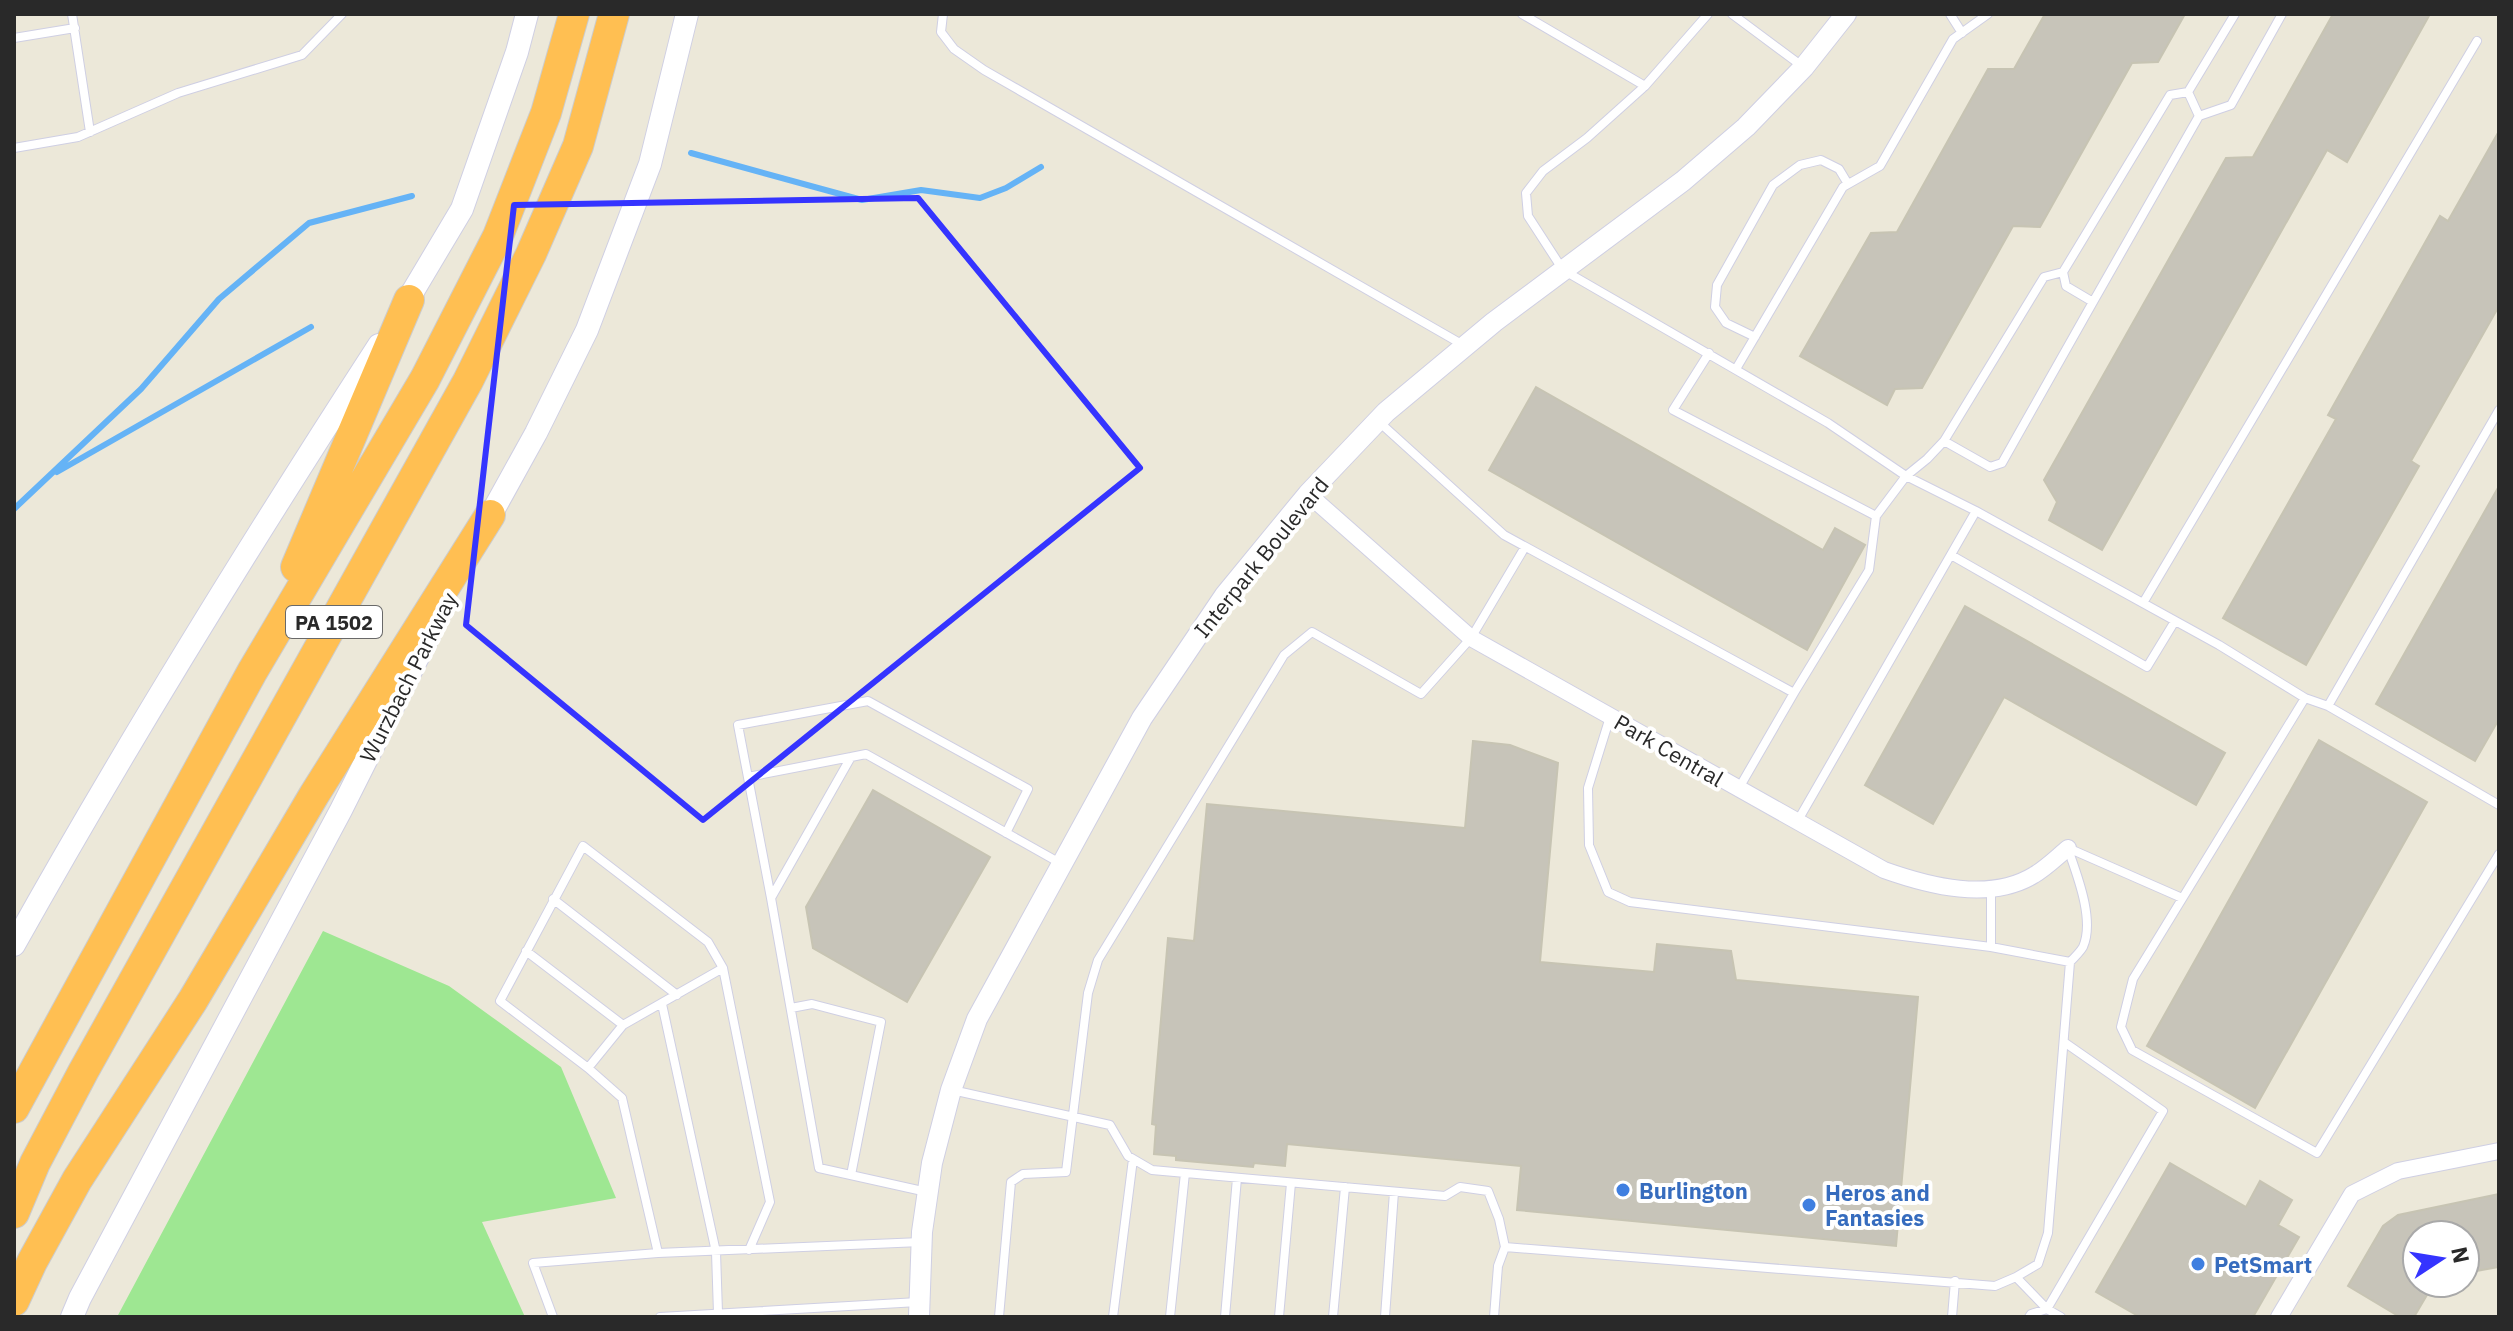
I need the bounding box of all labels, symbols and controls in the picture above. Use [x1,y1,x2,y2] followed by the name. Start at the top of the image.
[1187,471,1335,643] street label: Interpark Boulevard
[353,587,463,767] street label: Wurzbach Parkway
[286,606,382,638] road number: PA 1502
[1609,707,1729,793] street label: Park Central
[1639,1176,1748,1205] place label: Burlington
[1825,1178,1930,1232] place label: Heros and Fantasies
[1614,1181,1632,1199] marker: Burlington
[1800,1196,1818,1214] marker: Heros and Fantasies
[2401,1219,2481,1299] north arrow
[2445,1244,2477,1266] text: N
[2214,1250,2312,1279] place label: PetSmart
[2189,1255,2207,1273] marker: PetSmart

